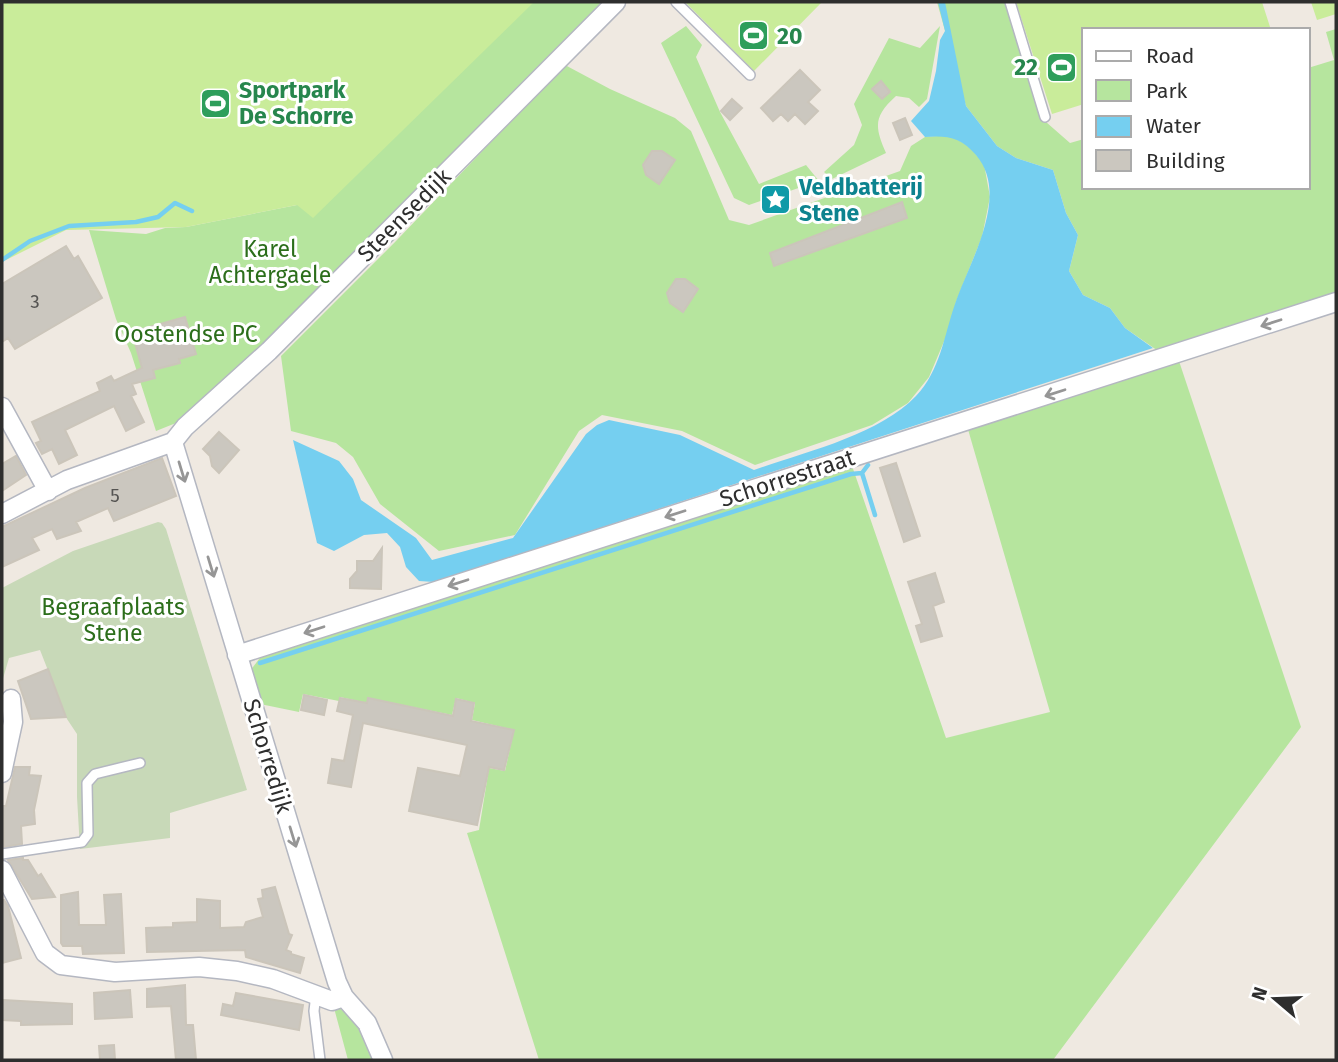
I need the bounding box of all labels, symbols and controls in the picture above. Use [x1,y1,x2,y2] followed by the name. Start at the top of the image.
[737,19,771,53] sports icon: 20
[777,22,802,50] place label: 20
[1082,28,1310,189] legend
[1146,43,1194,69] text: Road
[1044,50,1078,84] sports icon: 22
[1014,53,1038,81] place label: 22
[239,76,354,130] place label: Sportpark De Schorre
[1146,78,1188,104] text: Park
[199,86,233,120] sports icon: Sportpark De Schorre
[1146,113,1201,139] text: Water
[1146,148,1225,174] text: Building
[351,162,457,268] street label: Steensedijk
[798,173,923,227] place label: Veldbatterij Stene
[759,183,793,217] place icon: Veldbatterij Stene
[209,235,331,289] park label: Karel Achtergaele
[30,290,40,313] house number: 3
[1261,318,1283,330] one-way arrow
[114,320,258,348] park label: Oostendse PC
[1044,387,1066,400] one-way arrow
[716,443,859,513] street label: Schorrestraat
[176,461,189,483] one-way arrow
[110,484,120,507] house number: 5
[664,509,686,521] one-way arrow
[205,556,218,578] one-way arrow
[447,578,469,591] one-way arrow
[41,593,185,647] park label: Begraafplaats Stene
[304,625,326,637] one-way arrow
[237,695,299,817] street label: Schorredijk
[288,826,300,848] one-way arrow
[1240,964,1310,1034] north arrow
[1246,984,1272,1003] text: N

